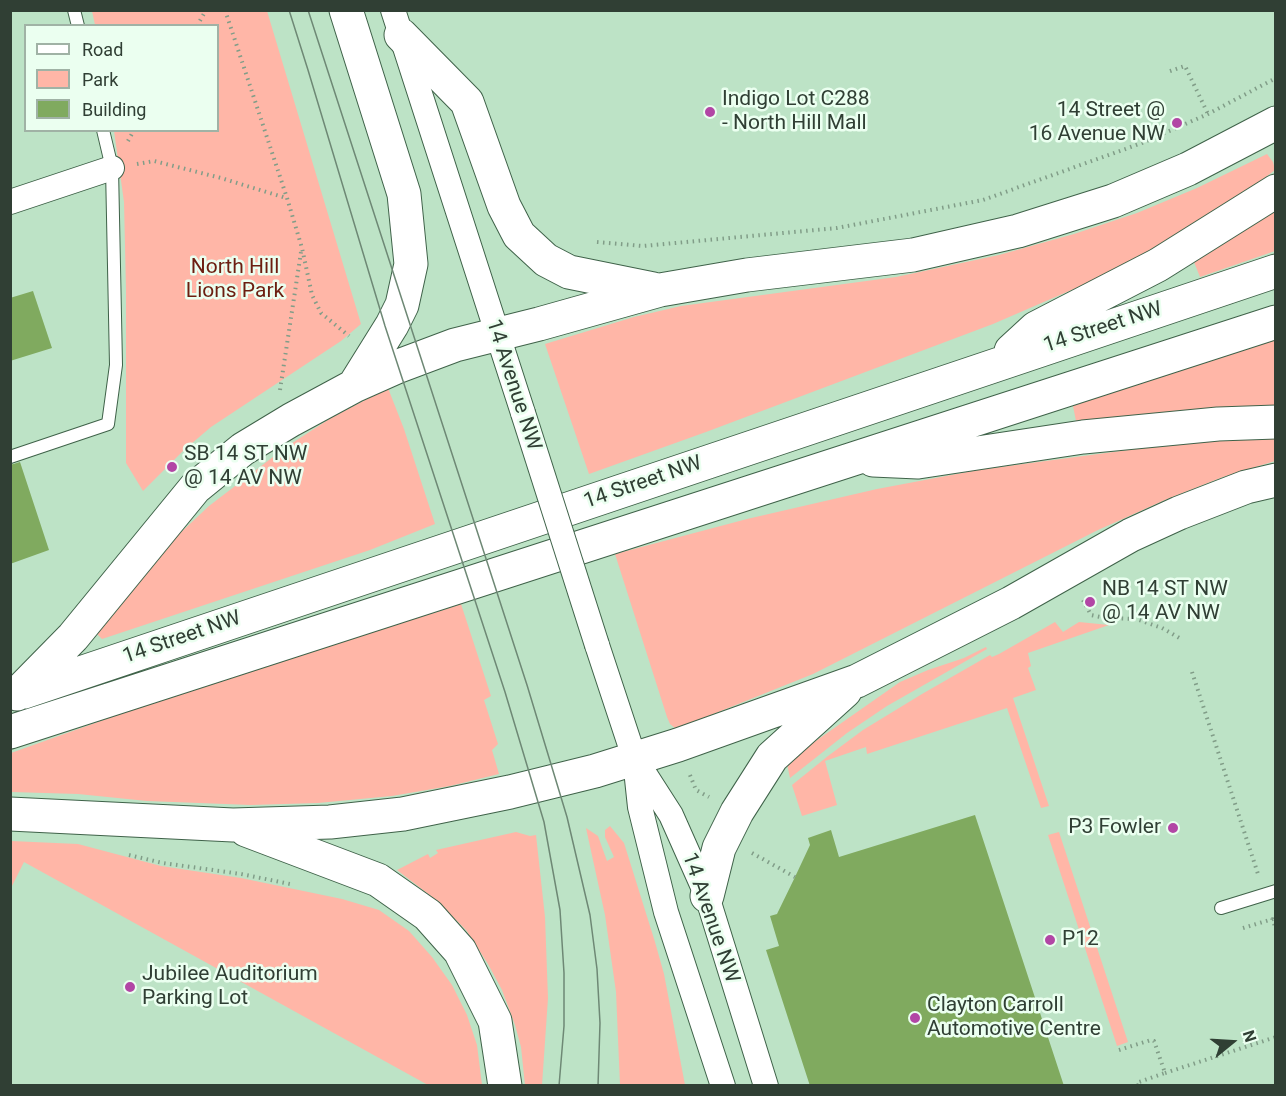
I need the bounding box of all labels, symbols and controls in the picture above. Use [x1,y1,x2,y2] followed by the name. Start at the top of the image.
[24,24,219,132] legend
[82,39,123,60] text: Road
[82,69,118,90] text: Park
[722,87,870,137] place label: Indigo Lot C288 - North Hill Mall
[1029,98,1165,148] place label: 14 Street @ 16 Avenue NW
[82,99,146,120] text: Building
[703,105,717,119] marker: Indigo Lot C288 - North Hill Mall
[1170,116,1184,130] marker: 14 Street @ 16 Avenue NW
[186,255,284,305] park label: North Hill Lions Park
[1041,297,1165,359] street label: 14 Street NW
[480,316,546,454] street label: 14 Avenue NW
[184,442,307,492] place label: SB 14 ST NW @ 14 AV NW
[581,451,705,515] street label: 14 Street NW
[165,460,179,474] marker: SB 14 ST NW @ 14 AV NW
[1102,577,1228,627] place label: NB 14 ST NW @ 14 AV NW
[1083,595,1097,609] marker: NB 14 ST NW @ 14 AV NW
[120,606,244,670] street label: 14 Street NW
[1068,815,1161,841] place label: P3 Fowler
[1166,821,1180,835] marker: P3 Fowler
[676,849,744,987] street label: 14 Avenue NW
[1062,927,1099,953] place label: P12
[1043,933,1057,947] marker: P12
[142,962,318,1012] place label: Jubilee Auditorium Parking Lot
[123,980,137,994] marker: Jubilee Auditorium Parking Lot
[927,993,1101,1043] place label: Clayton Carroll Automotive Centre
[908,1011,922,1025] marker: Clayton Carroll Automotive Centre
[1202,1012,1262,1072] north arrow
[1239,1028,1260,1045] text: N

